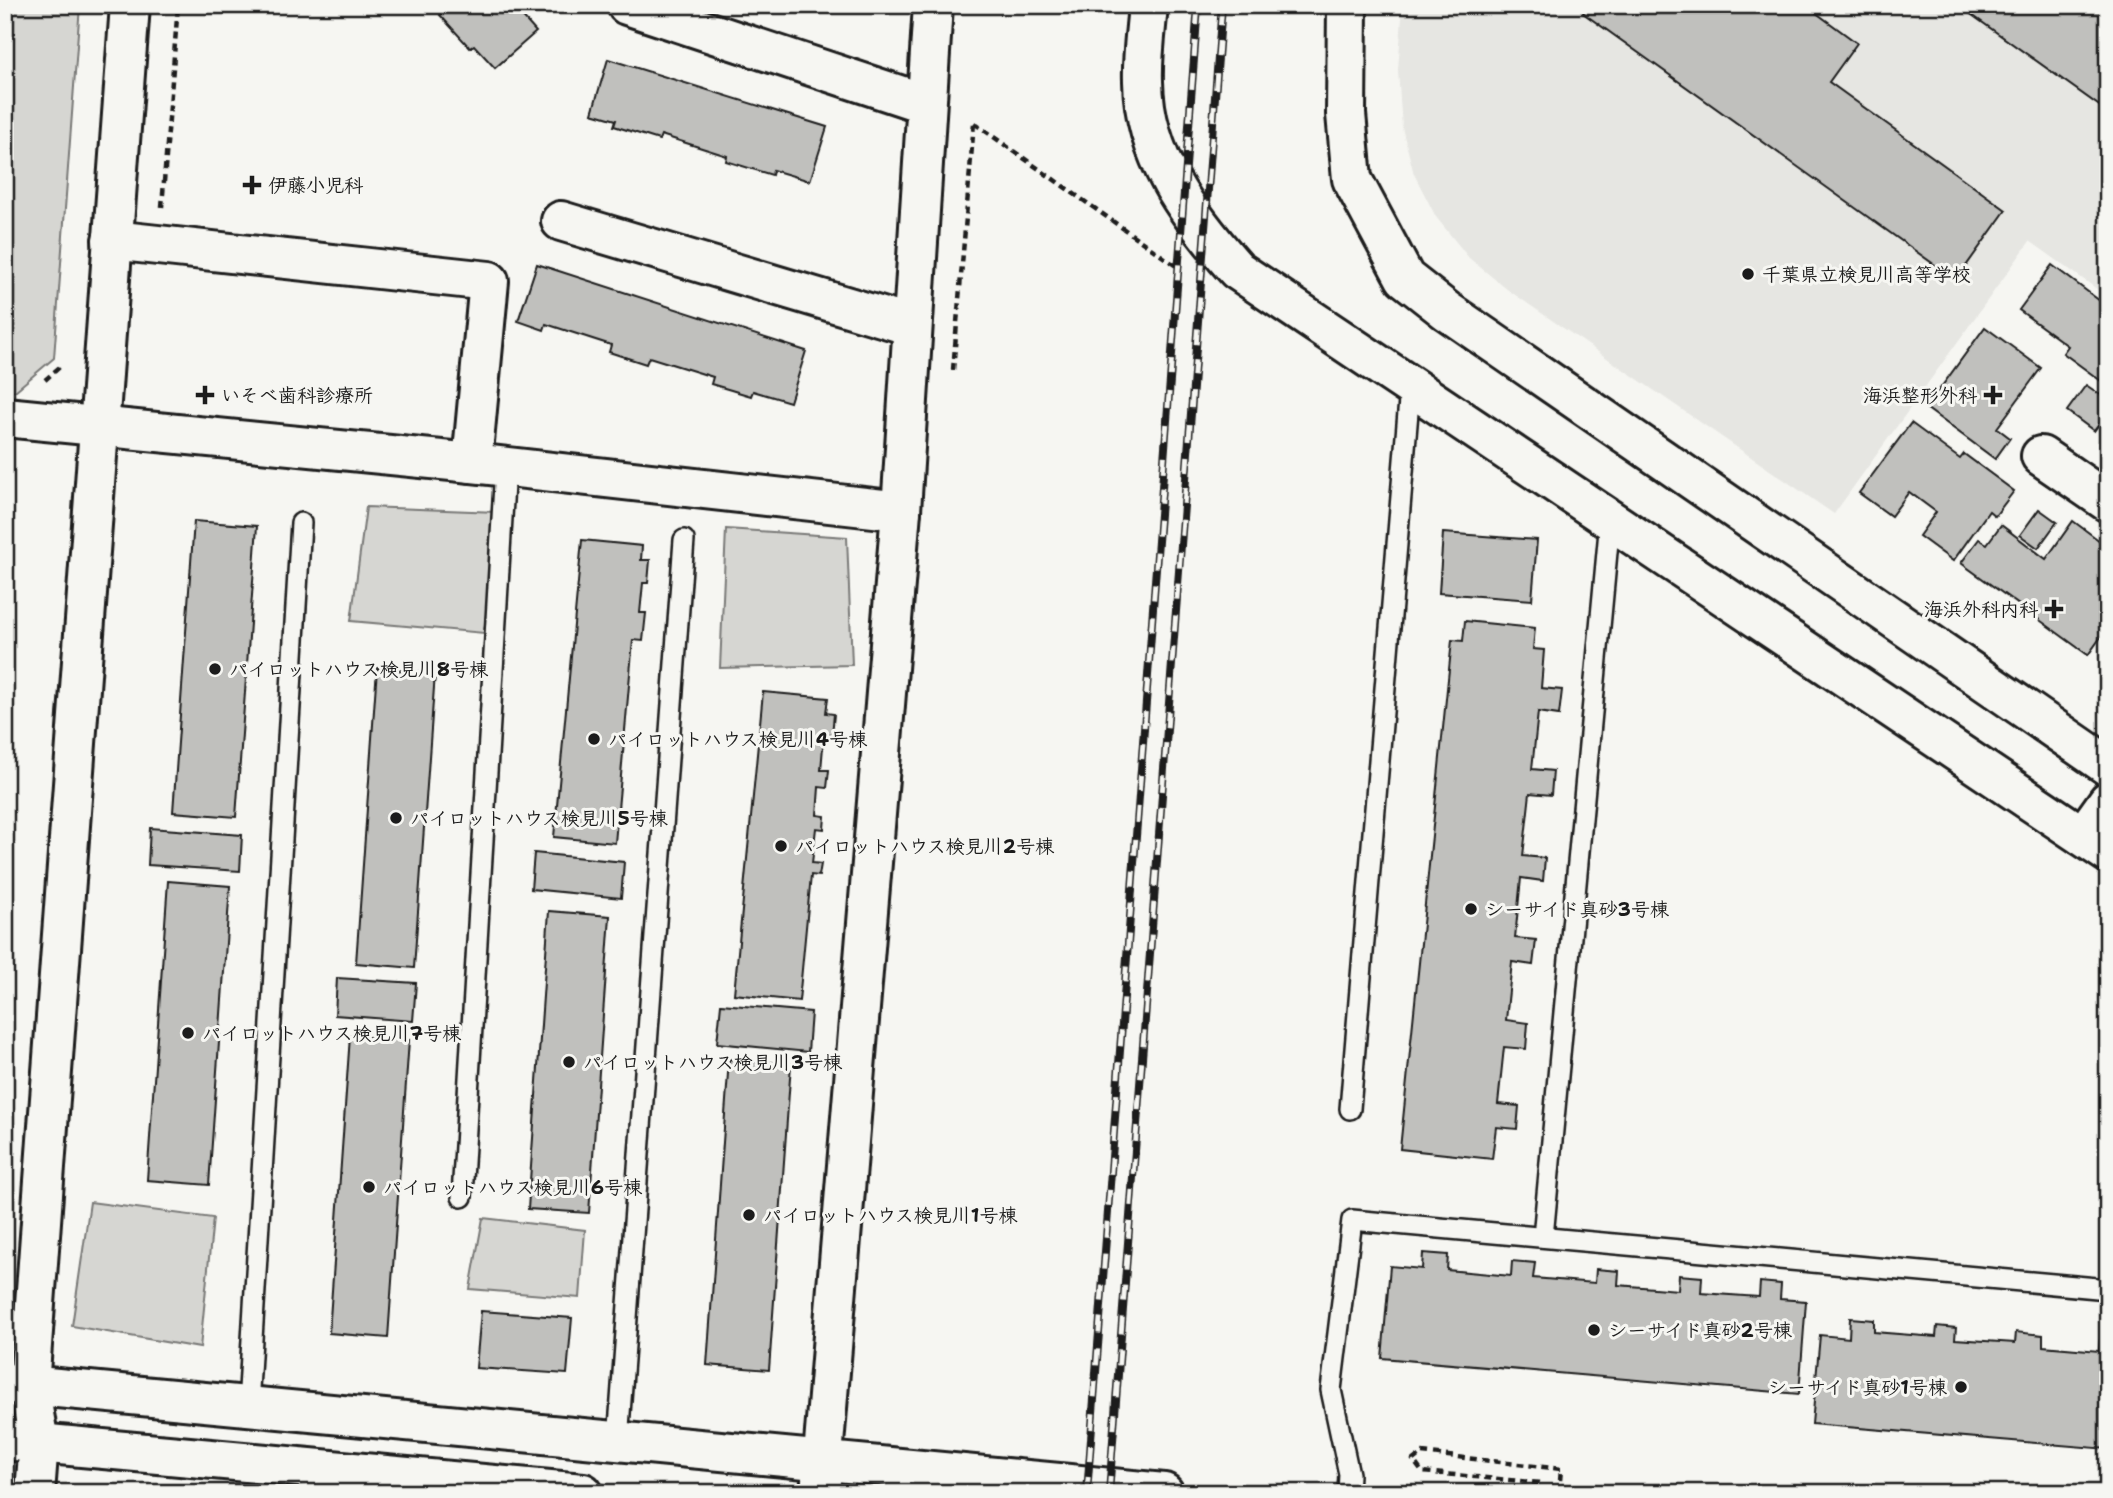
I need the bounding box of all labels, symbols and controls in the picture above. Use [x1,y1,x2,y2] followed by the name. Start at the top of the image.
[268,173,364,198] place label: 伊藤小児科
[242,175,262,195] marker: 伊藤小児科
[1762,262,1971,287] place label: 千葉県立検見川高等学校
[1740,266,1756,282] marker: 千葉県立検見川高等学校
[221,383,373,408] place label: いそべ歯科診療所
[1863,383,1978,408] place label: 海浜整形外科
[195,385,215,405] marker: いそべ歯科診療所
[1983,385,2003,405] marker: 海浜整形外科
[1924,597,2039,622] place label: 海浜外科内科
[2044,599,2064,619] marker: 海浜外科内科
[229,657,488,682] place label: パイロットハウス検見川8号棟
[207,661,223,677] marker: パイロットハウス検見川8号棟
[608,727,867,752] place label: パイロットハウス検見川4号棟
[586,731,602,747] marker: パイロットハウス検見川4号棟
[410,806,668,831] place label: パイロットハウス検見川5号棟
[388,810,404,826] marker: パイロットハウス検見川5号棟
[795,834,1054,859] place label: パイロットハウス検見川2号棟
[773,838,789,854] marker: パイロットハウス検見川2号棟
[1485,897,1669,922] place label: シーサイド真砂3号棟
[1463,901,1479,917] marker: シーサイド真砂3号棟
[202,1021,461,1046] place label: パイロットハウス検見川7号棟
[180,1025,196,1041] marker: パイロットハウス検見川7号棟
[583,1050,842,1075] place label: パイロットハウス検見川3号棟
[561,1054,577,1070] marker: パイロットハウス検見川3号棟
[383,1175,642,1200] place label: パイロットハウス検見川6号棟
[361,1179,377,1195] marker: パイロットハウス検見川6号棟
[763,1203,1018,1228] place label: パイロットハウス検見川1号棟
[741,1207,757,1223] marker: パイロットハウス検見川1号棟
[1608,1318,1792,1343] place label: シーサイド真砂2号棟
[1586,1322,1602,1338] marker: シーサイド真砂2号棟
[1768,1375,1947,1400] place label: シーサイド真砂1号棟
[1953,1379,1969,1395] marker: シーサイド真砂1号棟

